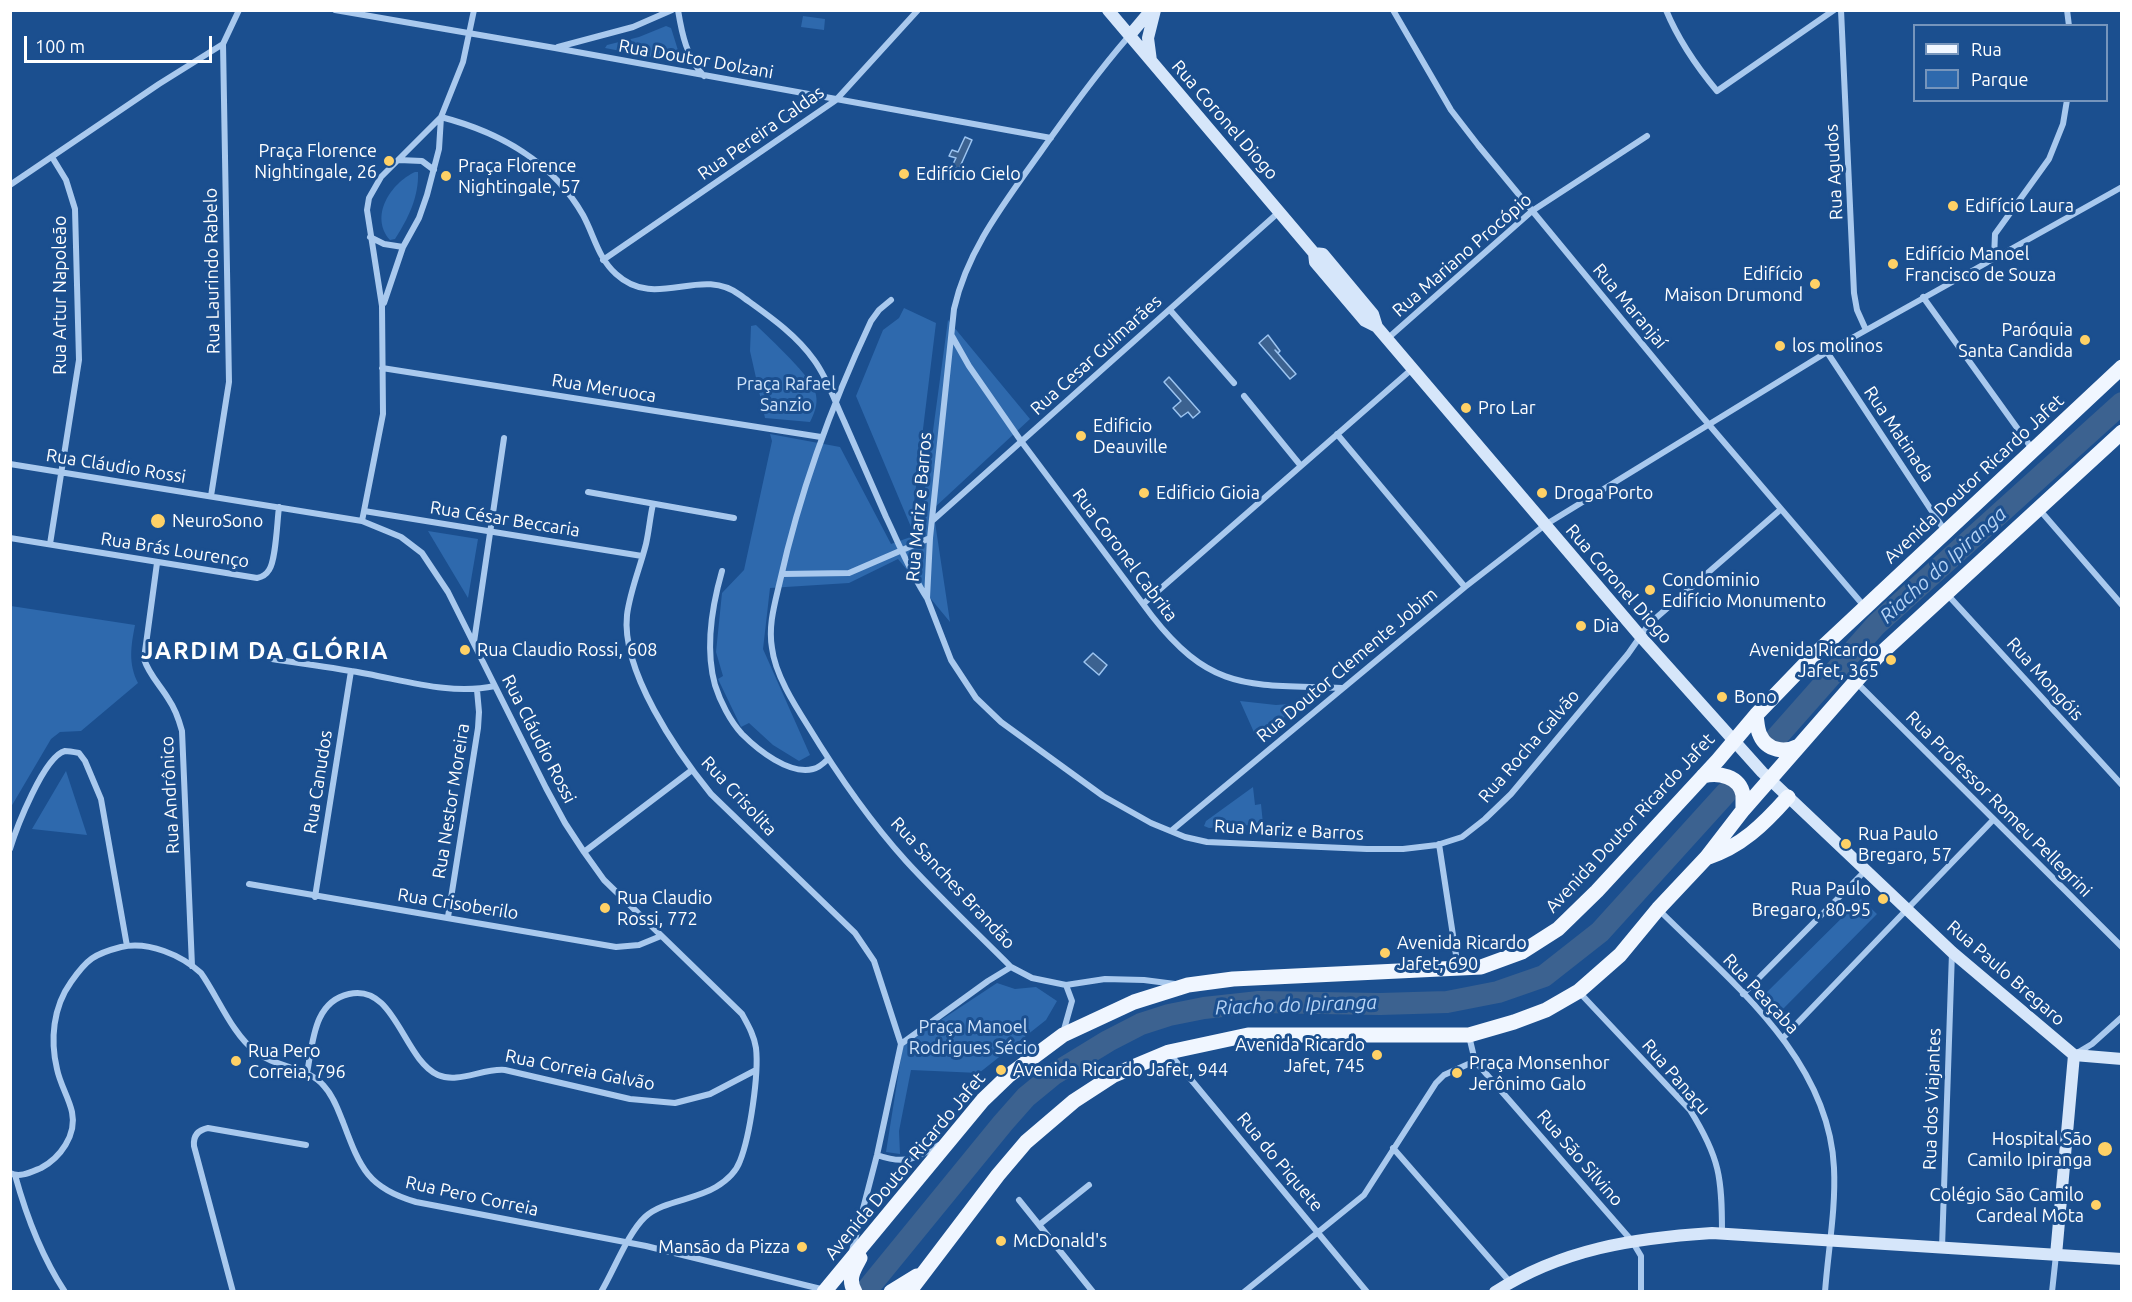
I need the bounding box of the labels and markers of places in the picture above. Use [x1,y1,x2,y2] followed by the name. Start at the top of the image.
[254,140,377,182] place label: Praça Florence Nightingale, 26
[382,154,396,168] marker: Praça Florence Nightingale, 26
[458,155,581,198] place label: Praça Florence Nightingale, 57
[916,163,1021,185] place label: Edifício Cielo
[897,167,911,181] marker: Edifício Cielo
[439,169,453,183] marker: Praça Florence Nightingale, 57
[1965,195,2074,217] place label: Edifício Laura
[1946,199,1960,213] marker: Edifício Laura
[1905,243,2056,286] place label: Edifício Manoel Francisco de Souza
[1886,257,1900,271] marker: Edifício Manoel Francisco de Souza
[1664,263,1803,306] place label: Edifício Maison Drumond
[1808,277,1822,291] marker: Edifício Maison Drumond
[1958,319,2073,362] place label: Paróquia Santa Candida
[2078,333,2092,347] marker: Paróquia Santa Candida
[1792,335,1883,357] place label: los molinos
[1773,339,1787,353] marker: los molinos
[1478,397,1535,419] place label: Pro Lar
[1459,401,1473,415] marker: Pro Lar
[1093,415,1168,458] place label: Edificio Deauville
[1074,429,1088,443] marker: Edificio Deauville
[1156,482,1260,504] place label: Edificio Gioia
[1554,482,1653,504] place label: Droga Porto
[1137,486,1151,500] marker: Edificio Gioia
[1535,486,1549,500] marker: Droga Porto
[172,510,263,532] place label: NeuroSono
[149,512,167,530] marker: NeuroSono
[1662,569,1826,612] place label: Condominio Edifício Monumento
[1643,583,1657,597] marker: Condominio Edifício Monumento
[1593,615,1619,637] place label: Dia
[1574,619,1588,633] marker: Dia
[477,639,657,661] place label: Rua Claudio Rossi, 608
[1749,639,1879,682] place label: Avenida Ricardo Jafet, 365
[458,643,472,657] marker: Rua Claudio Rossi, 608
[1884,653,1898,667] marker: Avenida Ricardo Jafet, 365
[1734,686,1777,708] place label: Bono
[1715,690,1729,704] marker: Bono
[1858,823,1952,866] place label: Rua Paulo Bregaro, 57
[1839,837,1853,851] marker: Rua Paulo Bregaro, 57
[1752,878,1871,920] place label: Rua Paulo Bregaro, 80-95
[617,887,713,930] place label: Rua Claudio Rossi, 772
[1876,892,1890,906] marker: Rua Paulo Bregaro, 80-95
[598,901,612,915] marker: Rua Claudio Rossi, 772
[1397,932,1527,974] place label: Avenida Ricardo Jafet, 690
[1378,946,1392,960] marker: Avenida Ricardo Jafet, 690
[1235,1034,1365,1076] place label: Avenida Ricardo Jafet, 745
[248,1040,346,1082] place label: Rua Pero Correia, 796
[1370,1048,1384,1062] marker: Avenida Ricardo Jafet, 745
[1469,1052,1610,1094] place label: Praça Monsenhor Jerônimo Galo
[229,1054,243,1068] marker: Rua Pero Correia, 796
[1013,1059,1228,1081] place label: Avenida Ricardo Jafet, 944
[994,1063,1008,1077] marker: Avenida Ricardo Jafet, 944
[1450,1066,1464,1080] marker: Praça Monsenhor Jerônimo Galo
[1967,1128,2092,1170] place label: Hospital São Camilo Ipiranga
[2096,1140,2114,1158] marker: Hospital São Camilo Ipiranga
[1930,1184,2084,1226] place label: Colégio São Camilo Cardeal Mota
[2089,1198,2103,1212] marker: Colégio São Camilo Cardeal Mota
[1013,1230,1107,1252] place label: McDonald's
[994,1234,1008,1248] marker: McDonald's
[658,1236,790,1258] place label: Mansão da Pizza
[795,1240,809,1254] marker: Mansão da Pizza

